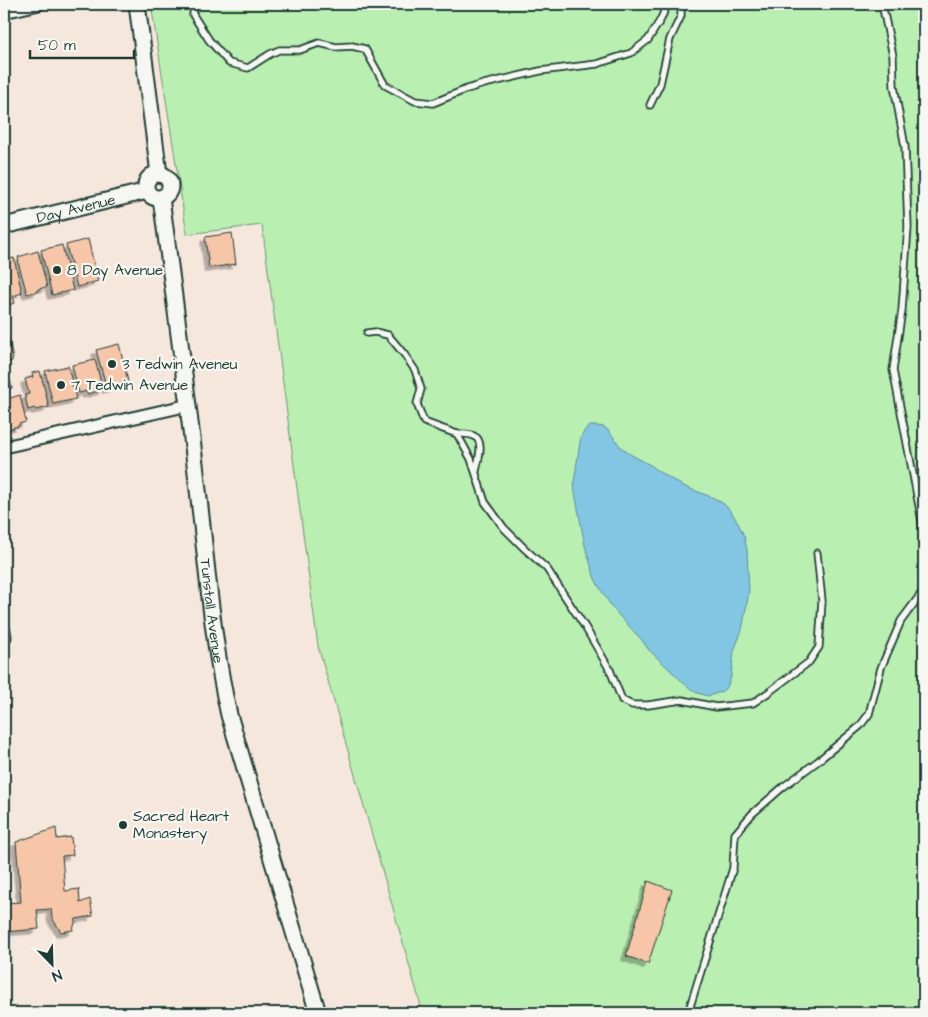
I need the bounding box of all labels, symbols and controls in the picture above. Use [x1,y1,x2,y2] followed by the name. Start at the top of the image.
[30,28,134,60] scale bar
[38,35,76,56] text: 50 m
[34,189,117,228] street label: Day Avenue
[67,260,163,282] place label: 8 Day Avenue
[51,264,63,276] marker: 8 Day Avenue
[122,354,238,375] place label: 3 Tedwin Aveneu
[106,358,118,370] marker: 3 Tedwin Aveneu
[71,375,188,396] place label: 7 Tedwin Avenue
[55,379,67,391] marker: 7 Tedwin Avenue
[195,557,229,665] street label: Tunstall Avenue
[133,806,229,845] place label: Sacred Heart Monastery
[117,819,129,831] marker: Sacred Heart Monastery
[28,940,78,990] north arrow
[49,964,65,986] text: N

